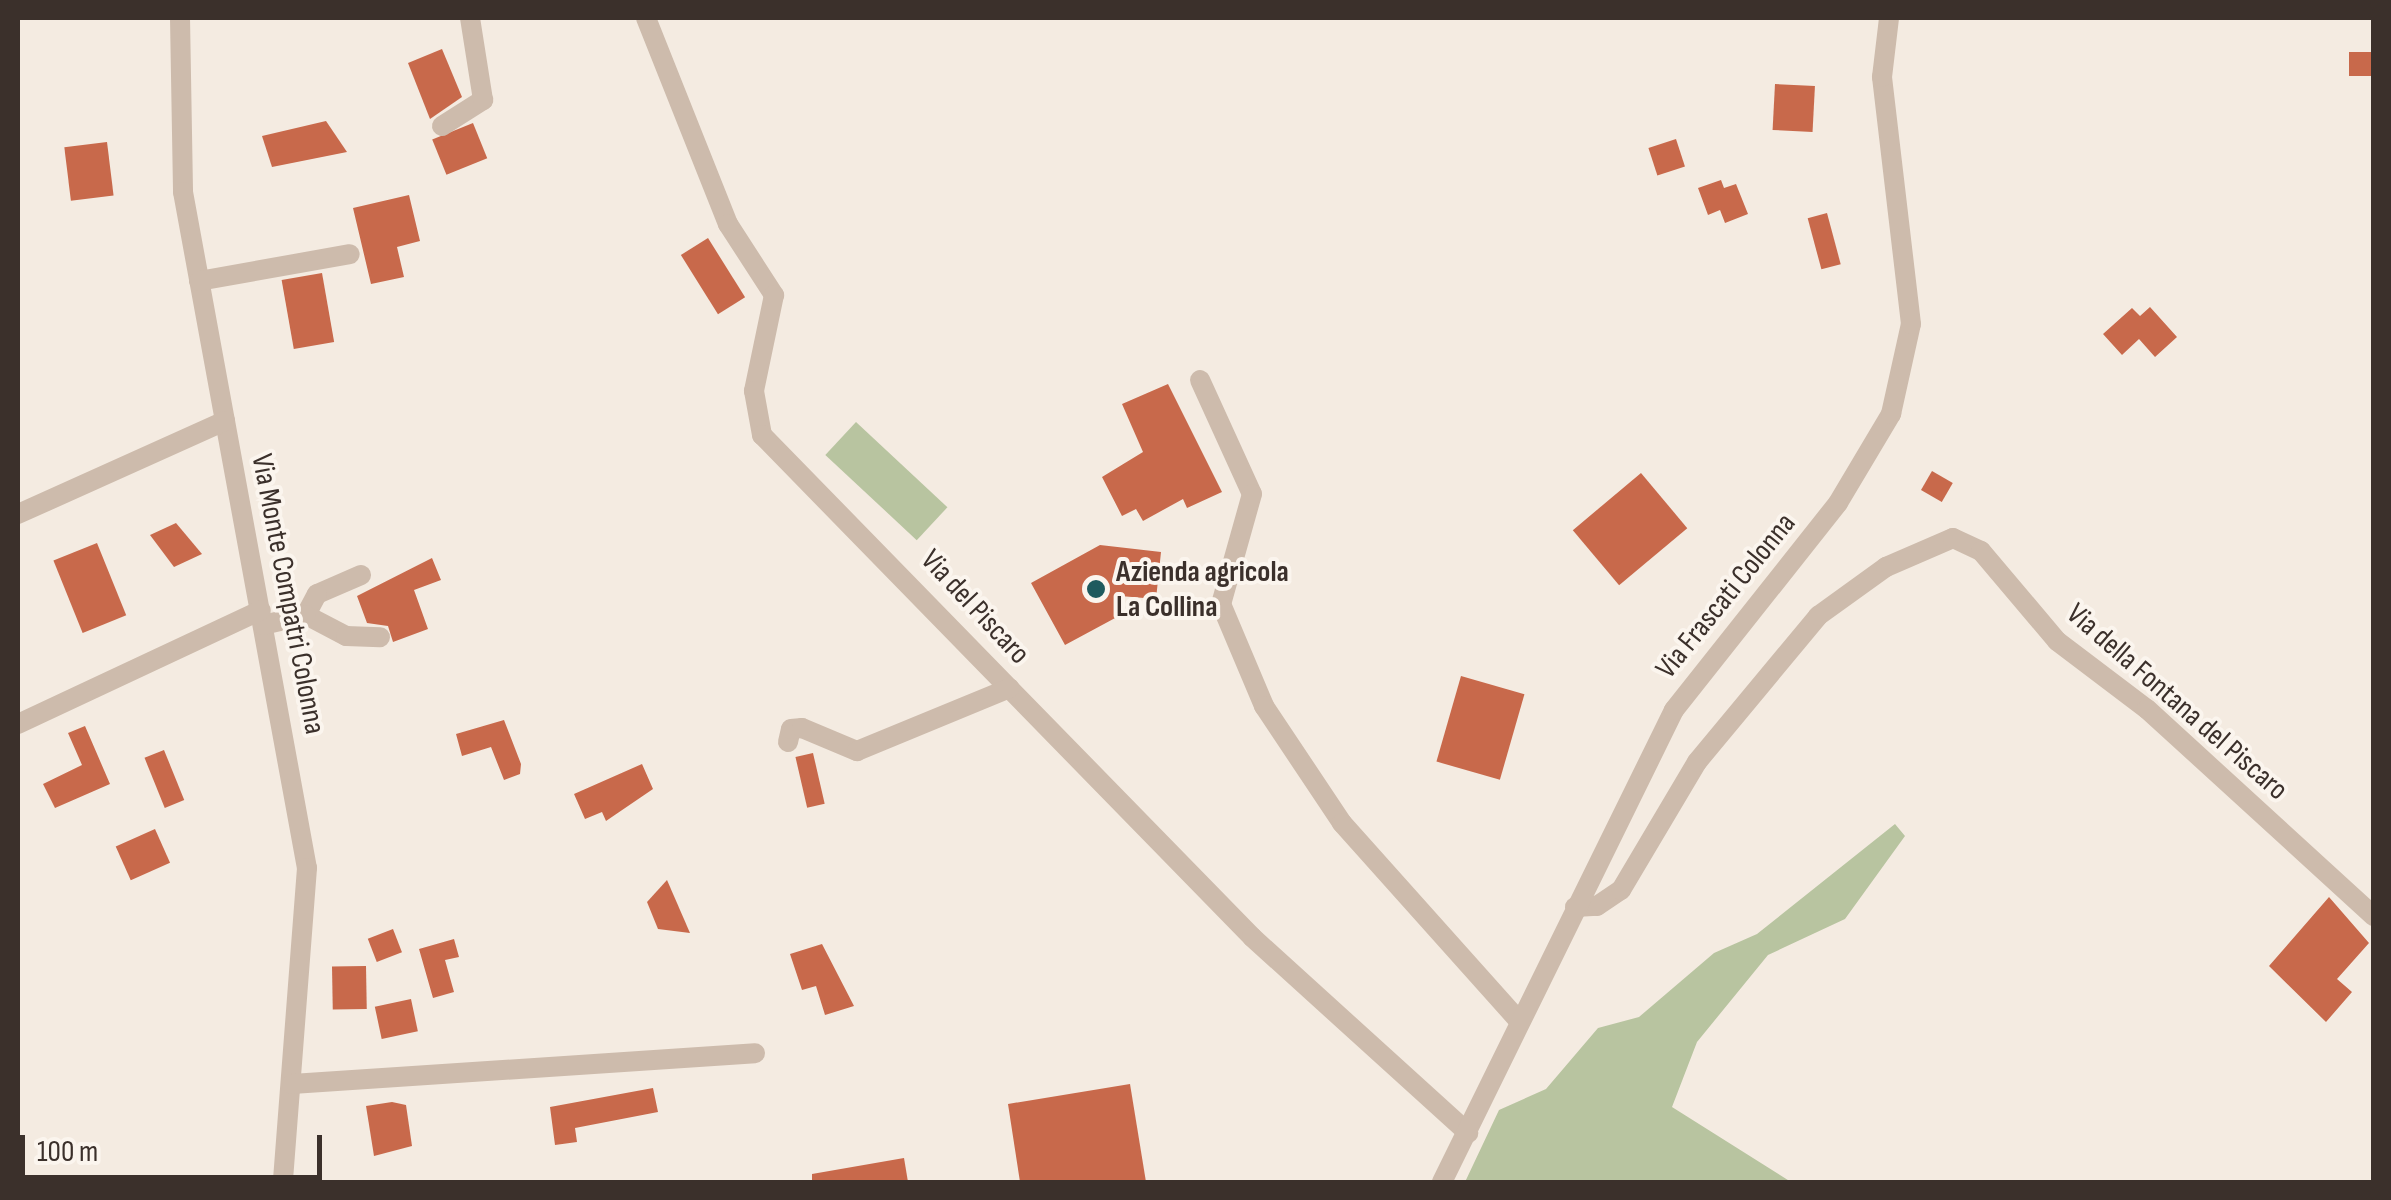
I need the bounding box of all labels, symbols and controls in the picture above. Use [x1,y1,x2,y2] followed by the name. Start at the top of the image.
[243,451,333,737] street label: Via Monte Compatri Colonna
[1649,506,1803,686] street label: Via Frascati Colonna
[913,542,1037,672] street label: Via del Piscaro
[1116,554,1289,624] place label: Azienda agricola La Collina
[1085,578,1107,600] marker: Azienda agricola La Collina
[2059,596,2295,808] street label: Via della Fontana del Piscaro
[25,1115,328,1177] scale bar
[37,1134,98,1170] text: 100 m

